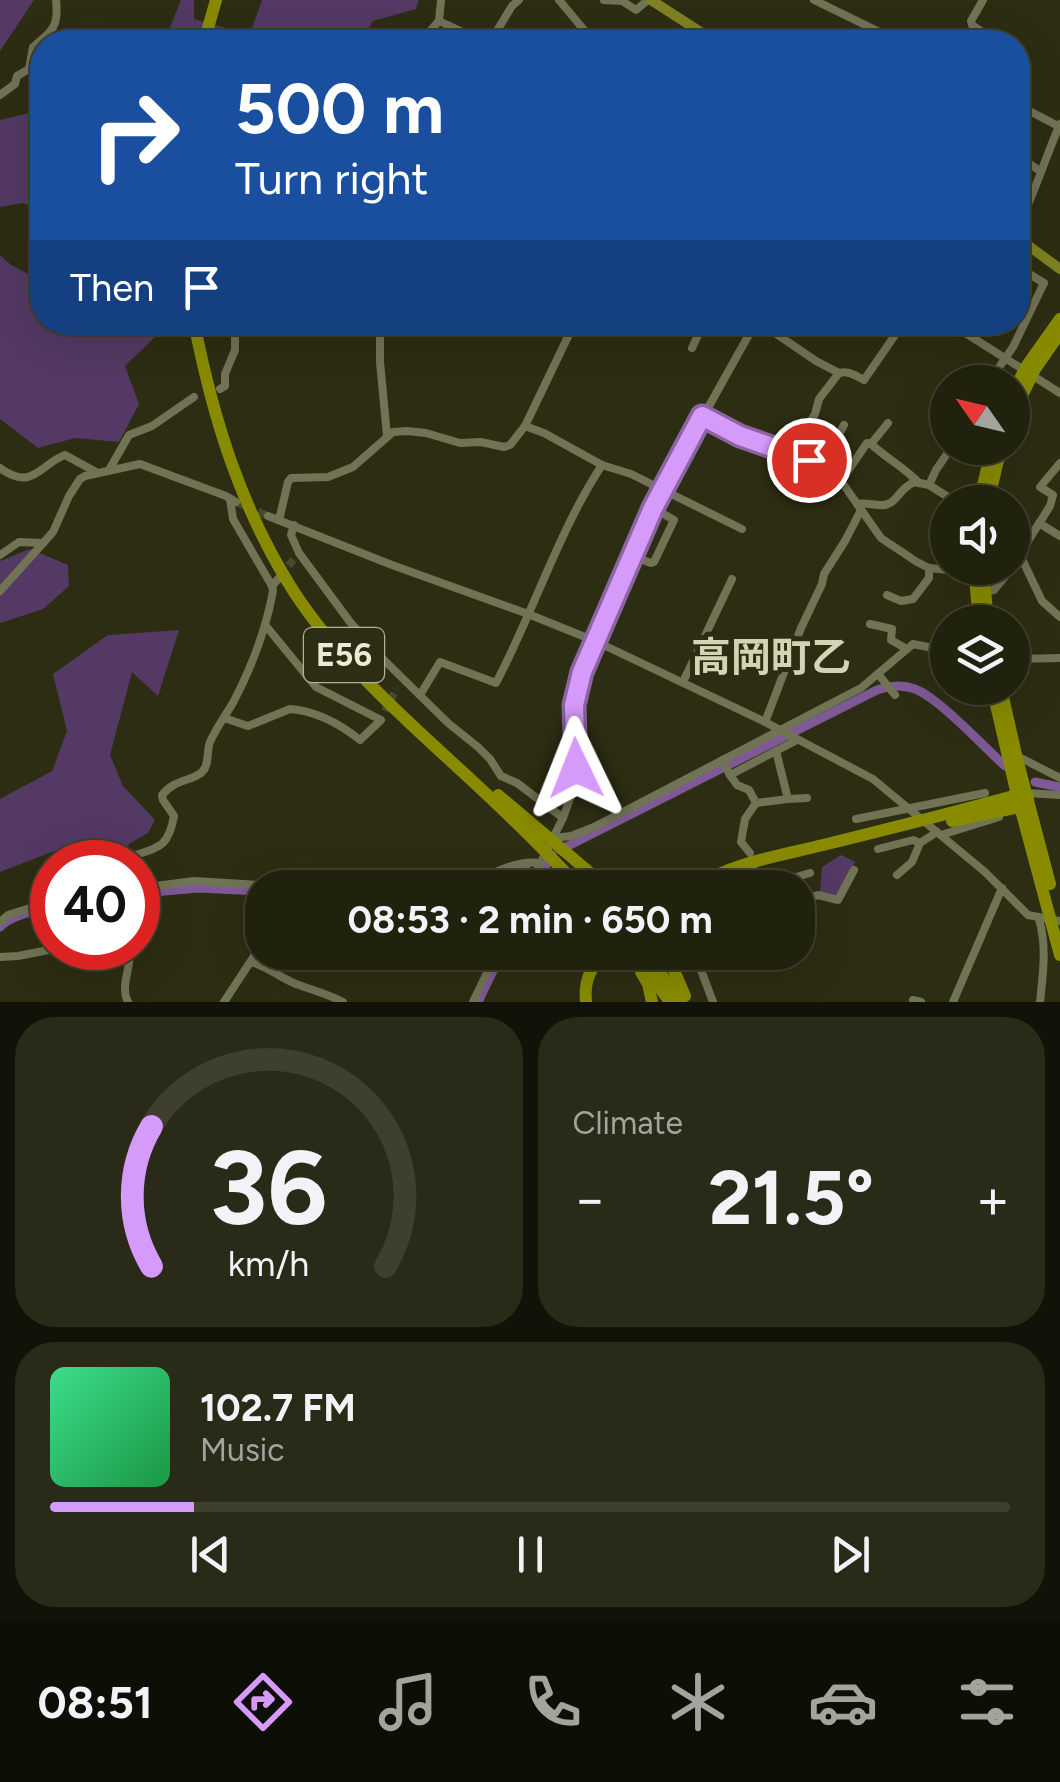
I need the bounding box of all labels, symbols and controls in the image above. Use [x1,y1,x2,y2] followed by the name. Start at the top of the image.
[235,66,444,151] text: 500 m
[70,70,200,200] icon: right
[235,151,428,205] text: Turn right
[174,260,229,315] icon: arrive
[70,265,154,311] text: Then
[930,365,1030,465] north arrow
[930,365,1030,705] map controls
[767,418,852,503] pin
[782,433,837,488] icon: arrive
[930,485,1030,585] button: sound
[930,605,1030,705] button: layers
[304,628,384,682] road number: E56
[691,633,851,681] district label: 高岡町乙
[524,716,628,820] position arrow
[30,840,160,970] speed limit sign: 40
[347,897,713,943] text: 08:53 · 2 min · 650 m
[573,1104,683,1142] text: Climate
[210,1125,328,1250] text: 36
[708,1153,874,1243] text: 21.5°
[573,1166,607,1232] text: −
[976,1166,1010,1232] text: +
[228,1242,310,1285] text: km/h
[200,1385,356,1431] text: 102.7 FM
[200,1431,285,1469] text: Music
[183,1527,238,1582] icon: previous
[503,1527,558,1582] icon: pause
[823,1527,878,1582] icon: next
[228,1667,298,1737] icon: directions
[373,1667,443,1737] icon: music
[518,1667,588,1737] icon: phone
[663,1667,733,1737] icon: climate
[808,1667,878,1737] icon: car
[952,1667,1022,1737] icon: filters
[37,1675,153,1729] text: 08:51

